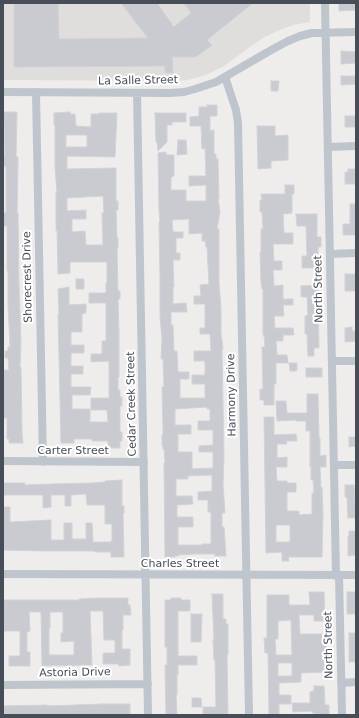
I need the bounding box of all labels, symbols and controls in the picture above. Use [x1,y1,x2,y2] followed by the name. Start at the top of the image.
[98,74,178,88] street label: La Salle Street
[21,231,35,323] street label: Shorecrest Drive
[312,255,326,323] street label: North Street
[124,351,140,457] street label: Cedar Creek Street
[225,353,239,437] street label: Harmony Drive
[37,444,109,458] street label: Carter Street
[141,557,219,571] street label: Charles Street
[322,611,336,679] street label: North Street
[39,666,111,680] street label: Astoria Drive

